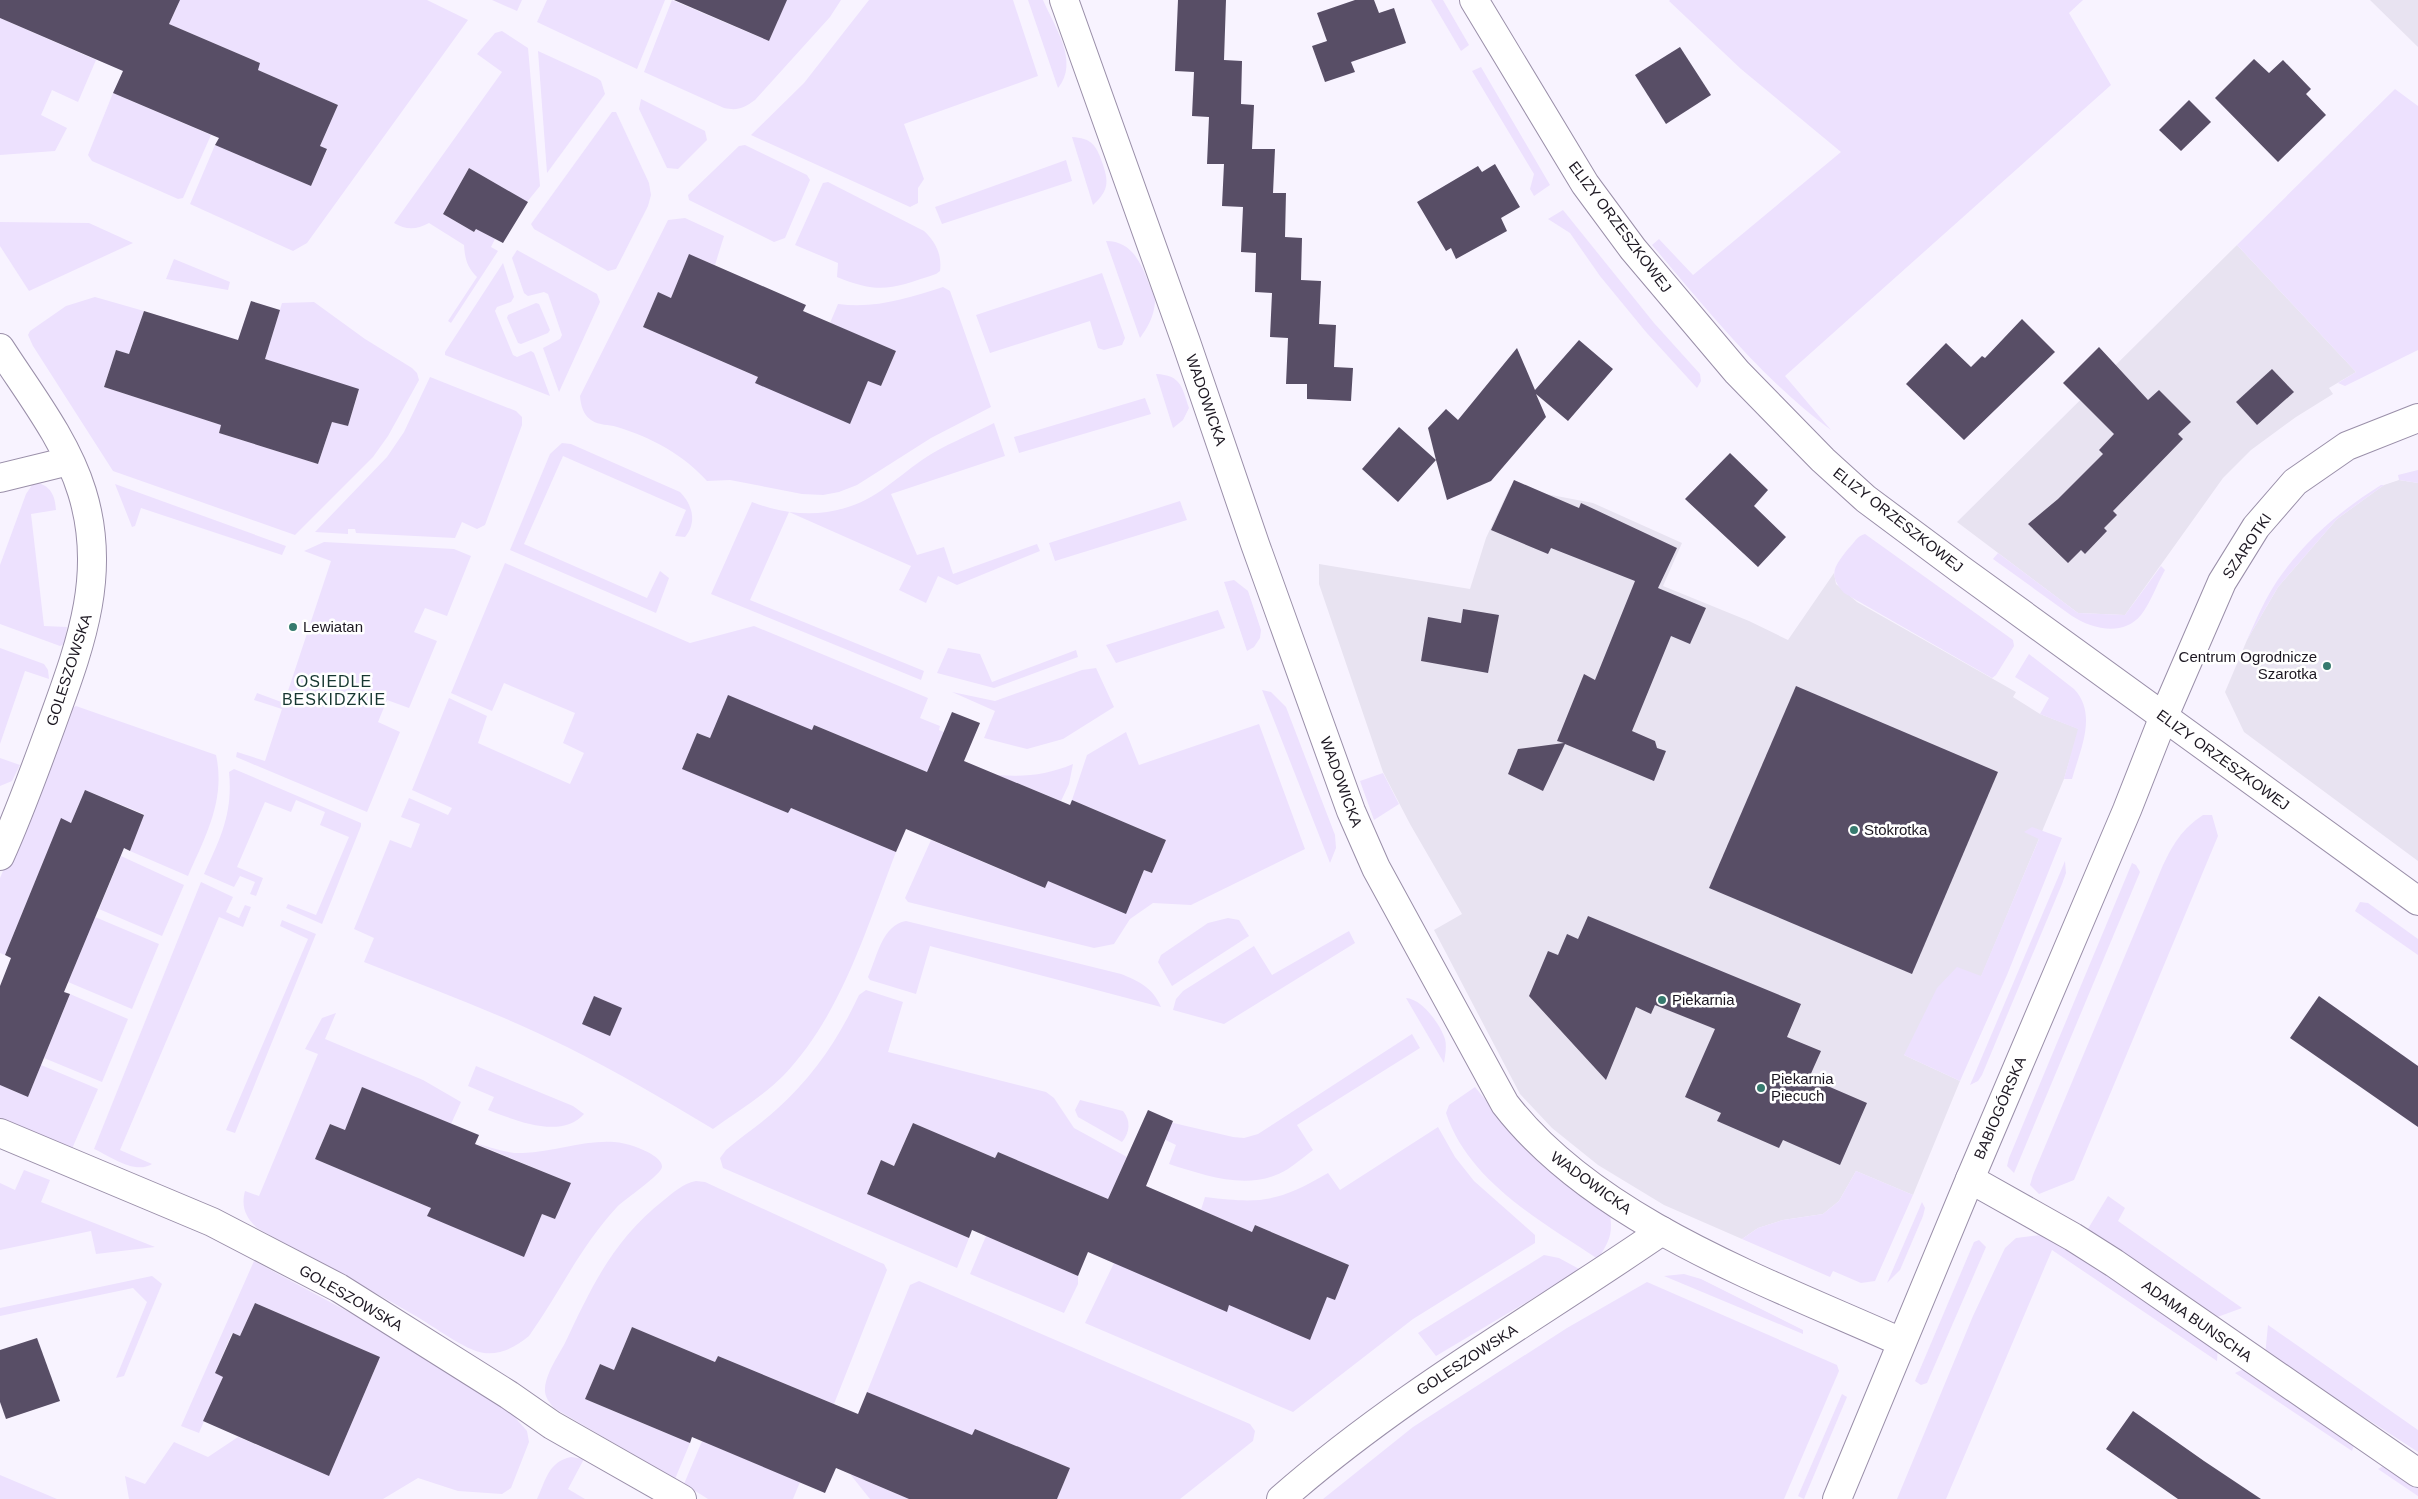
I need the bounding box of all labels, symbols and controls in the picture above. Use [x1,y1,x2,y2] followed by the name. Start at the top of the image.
[1566,158,1675,296] street label: ELIZY ORZESZKOWEJ
[1183,352,1230,448] street label: WADOWICKA
[1830,464,1966,575] street label: ELIZY ORZESZKOWEJ
[2219,510,2275,582] street label: SZAROTKI
[42,612,95,728] street label: GOLESZOWSKA
[303,618,363,635] place label: Lewiatan
[287,621,299,633] marker: Lewiatan
[2179,648,2318,682] place label: Centrum Ogrodnicze Szarotka
[2321,660,2333,672] marker: Centrum Ogrodnicze Szarotka
[282,673,386,708] district label: OSIEDLE BESKIDZKIE
[2154,706,2293,813] street label: ELIZY ORZESZKOWEJ
[1317,734,1366,830] street label: WADOWICKA
[1864,821,1928,838] place label: Stokrotka
[1848,824,1860,836] marker: Stokrotka
[1672,991,1735,1008] place label: Piekarnia
[1656,994,1668,1006] marker: Piekarnia
[1970,1054,2029,1162] street label: BABIOGÓRSKA
[1771,1070,1834,1104] place label: Piekarnia Piecuch
[1755,1082,1767,1094] marker: Piekarnia Piecuch
[1548,1148,1635,1217] street label: WADOWICKA
[296,1261,406,1334] street label: GOLESZOWSKA
[2139,1276,2255,1365] street label: ADAMA BUNSCHA
[1413,1321,1520,1398] street label: GOLESZOWSKA

